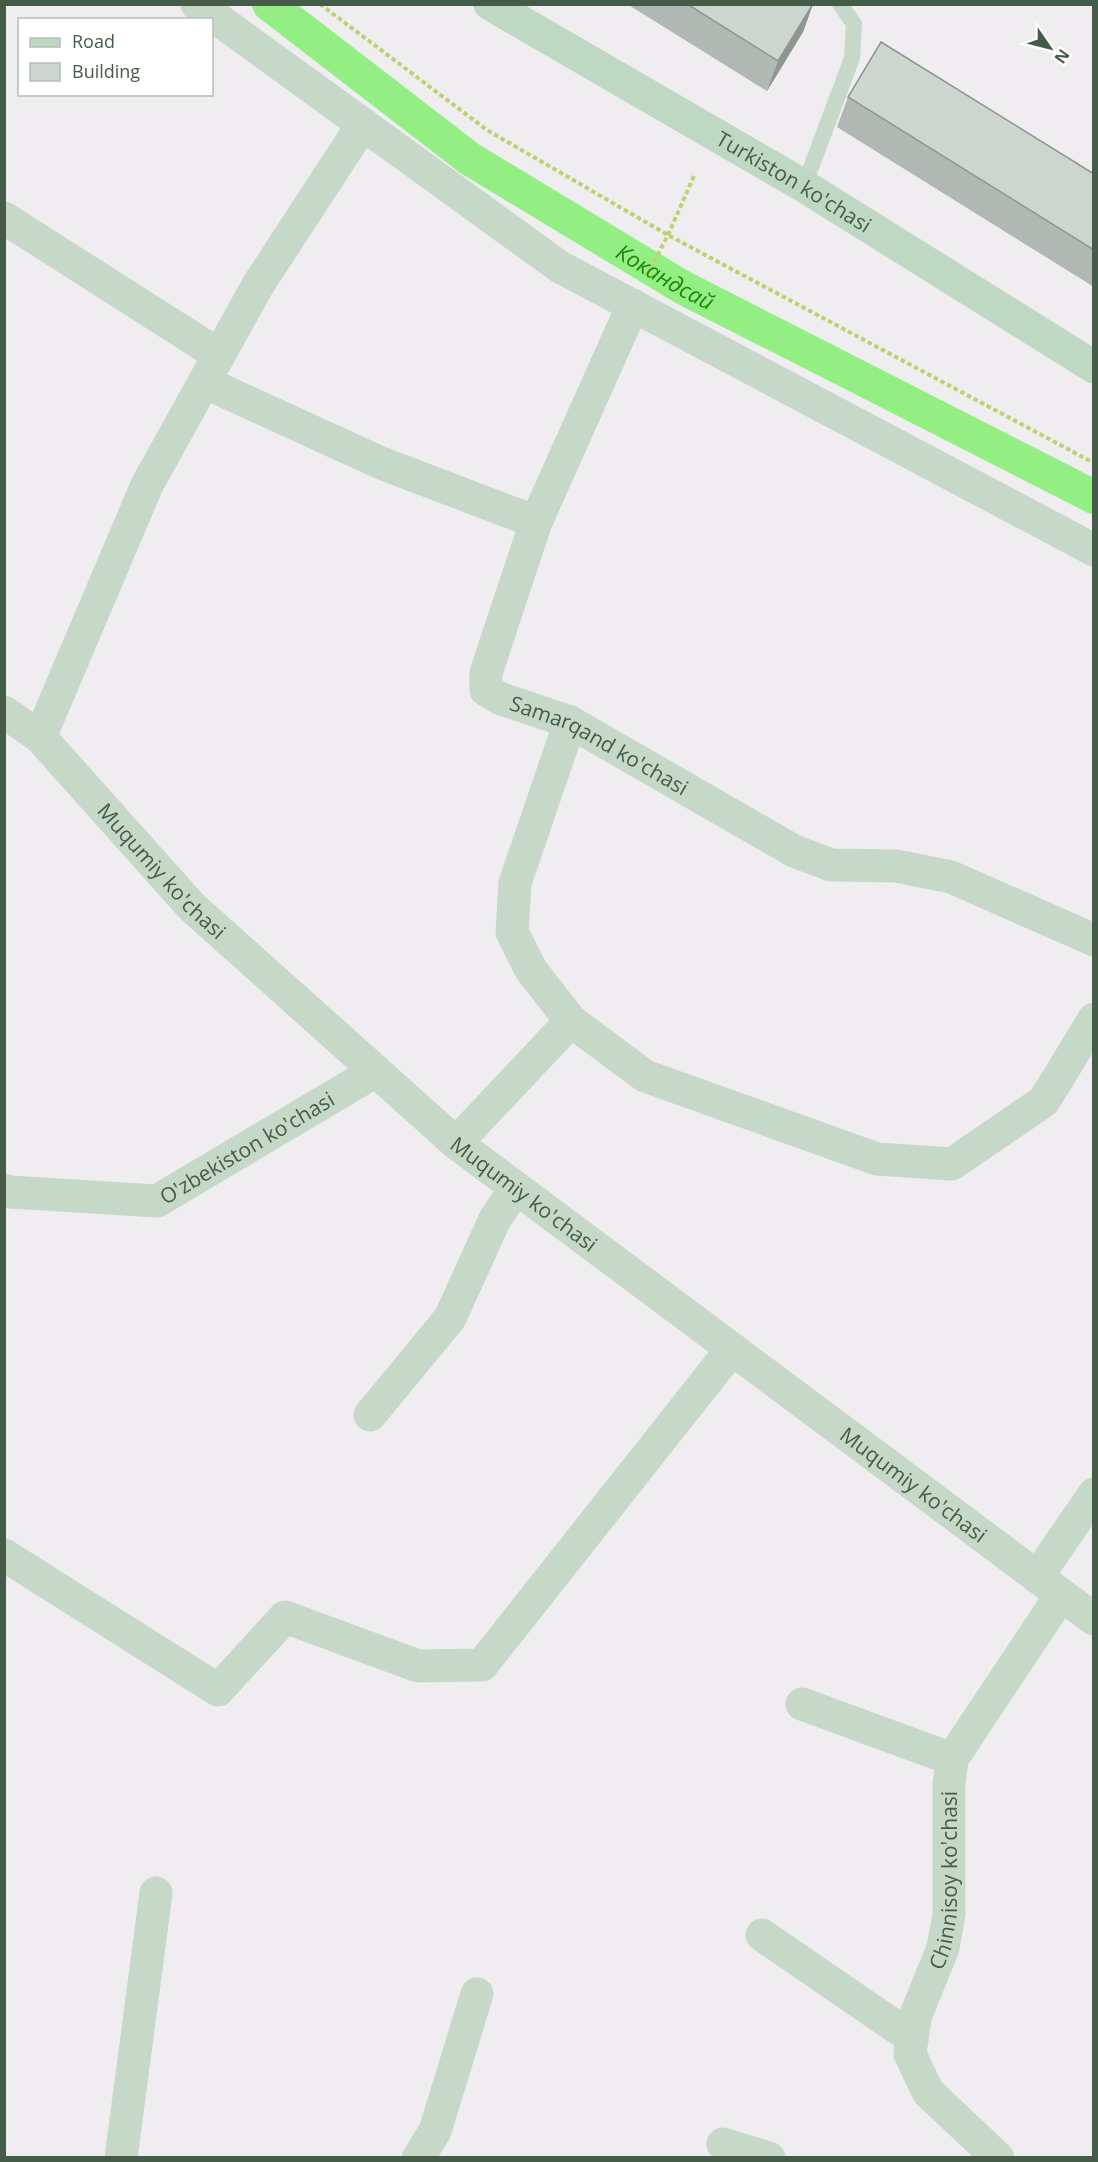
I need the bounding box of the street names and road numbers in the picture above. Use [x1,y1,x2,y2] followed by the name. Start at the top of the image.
[711,124,877,239] street label: Turkiston ko'chasi
[506,689,694,801] street label: Samarqand ko'chasi
[91,797,232,945] street label: Muqumiy ko'chasi
[154,1085,339,1210] street label: O'zbekiston ko'chasi
[445,1130,603,1258] street label: Muqumiy ko'chasi
[835,1420,993,1548] street label: Muqumiy ko'chasi
[922,1791,963,1973] street label: Chinnisoy ko'chasi

